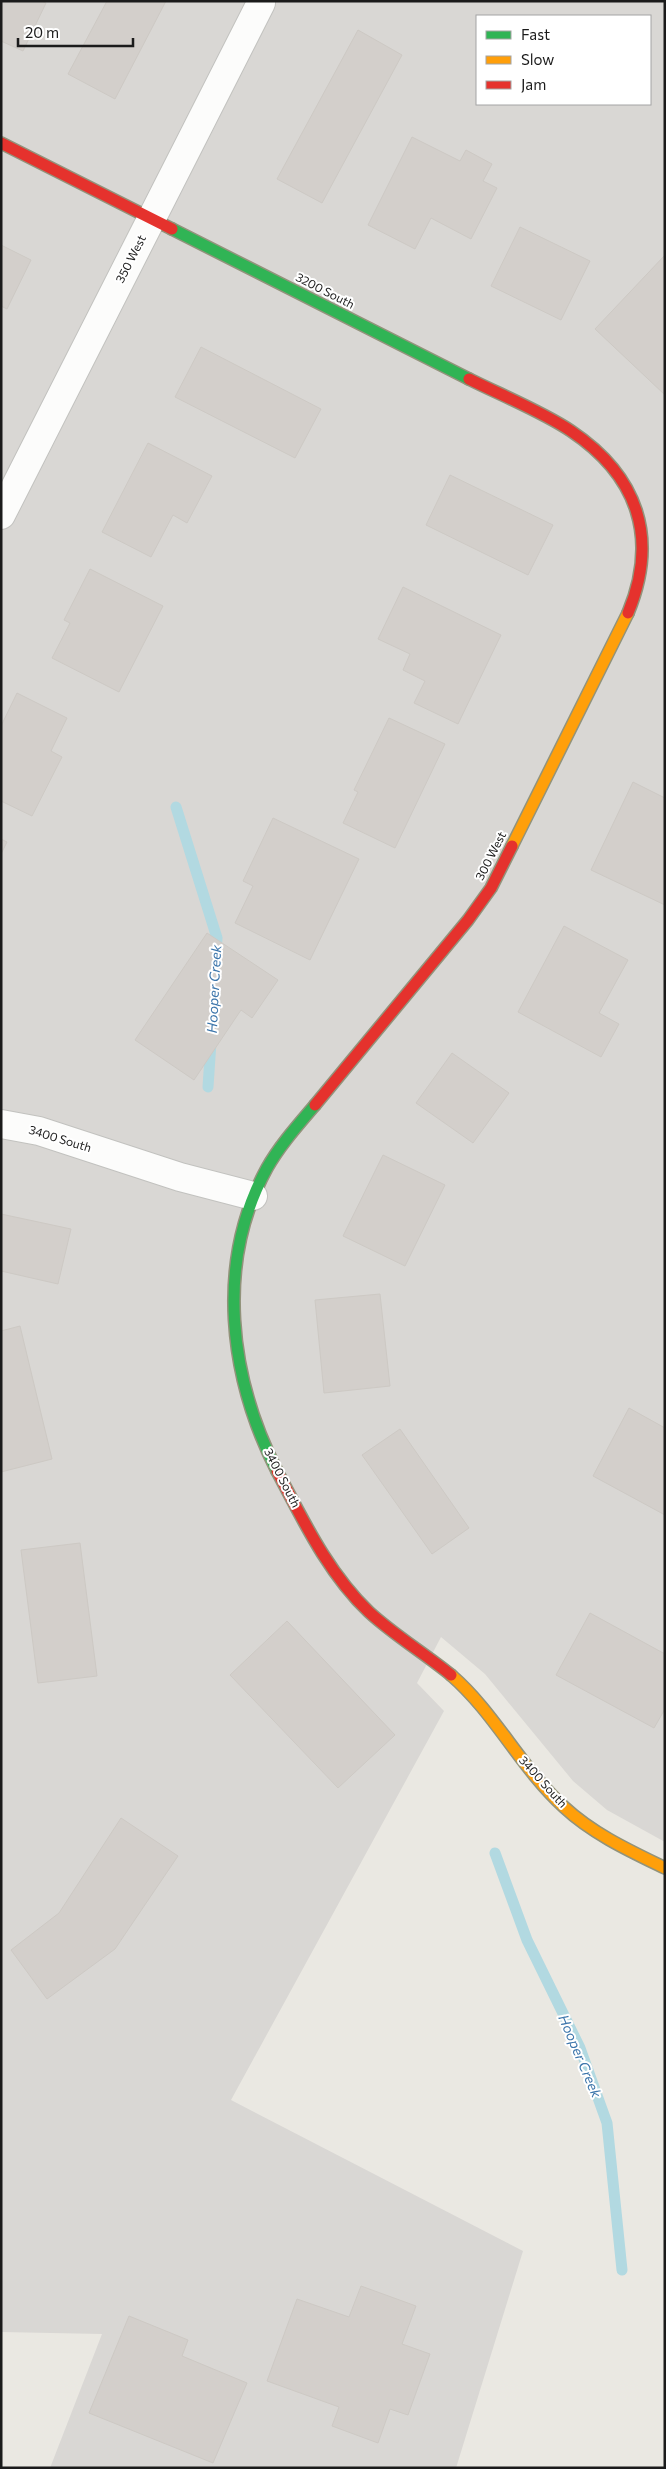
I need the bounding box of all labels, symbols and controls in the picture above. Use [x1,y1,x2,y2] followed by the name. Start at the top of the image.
[18,15,132,47] scale bar
[476,15,651,105] legend
[25,23,59,41] text: 20 m
[521,25,550,43] text: Fast
[521,50,554,68] text: Slow
[521,75,546,93] text: Jam
[112,232,148,285] street label: 350 West
[294,269,357,311] street label: 3200 South
[472,829,508,882] street label: 300 West
[203,944,224,1034] water label: Hooper Creek
[27,1122,93,1154] street label: 3400 South
[262,1446,304,1510] street label: 3400 South
[517,1753,571,1810] street label: 3400 South
[555,2012,606,2100] water label: Hooper Creek

